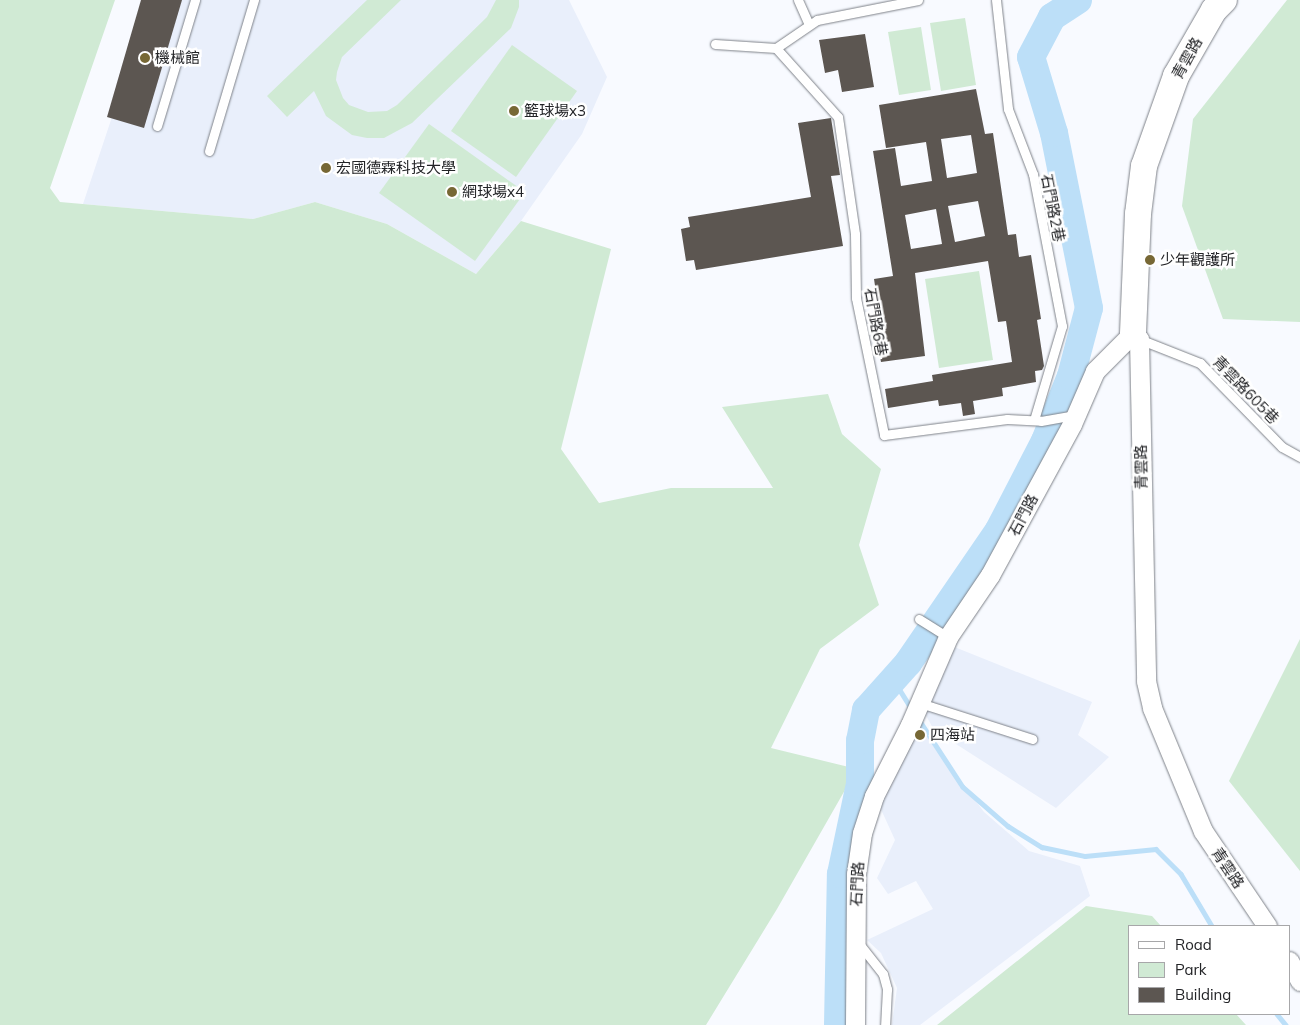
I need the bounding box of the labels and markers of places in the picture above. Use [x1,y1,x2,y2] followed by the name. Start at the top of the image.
[155,49,200,67] place label: 機械館
[139,52,151,64] marker: 機械館
[524,102,586,120] place label: 籃球場x3
[508,105,520,117] marker: 籃球場x3
[336,159,456,177] place label: 宏國德霖科技大學
[320,162,332,174] marker: 宏國德霖科技大學
[462,183,524,201] place label: 網球場x4
[446,186,458,198] marker: 網球場x4
[1160,251,1235,269] place label: 少年觀護所
[1144,254,1156,266] marker: 少年觀護所
[930,726,975,744] place label: 四海站
[914,729,926,741] marker: 四海站

